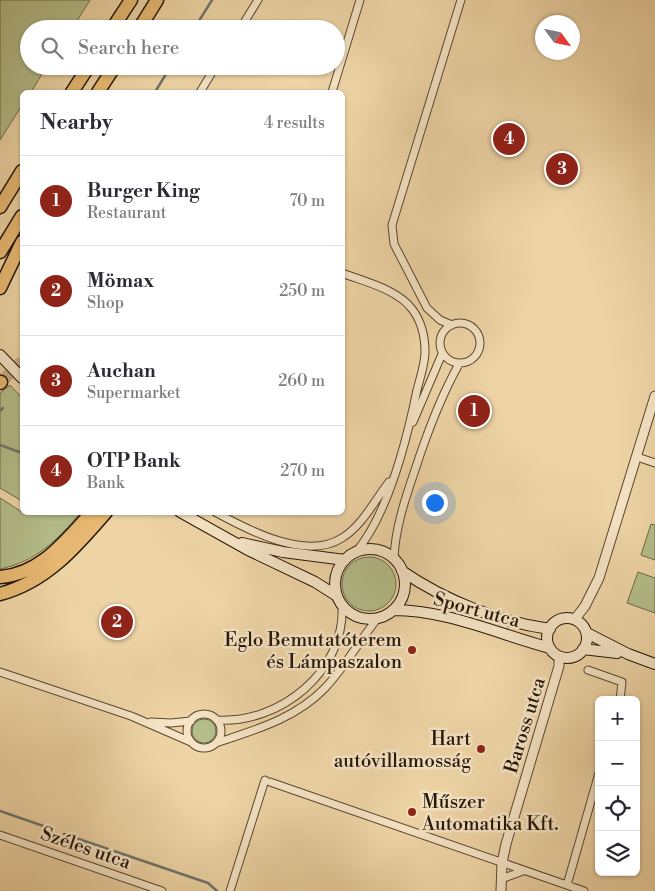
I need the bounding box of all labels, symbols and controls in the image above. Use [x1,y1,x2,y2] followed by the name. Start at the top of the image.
[535,15,580,60] north arrow
[20,20,345,75] search box
[38,34,66,62] icon: search
[78,36,179,60] text: Search here
[40,110,113,136] text: Nearby
[264,113,325,133] text: 4 results
[493,120,525,158] pin: 4
[546,150,578,188] pin: 3
[87,179,200,203] text: Burger King
[52,191,60,211] text: 1
[289,191,325,211] text: 70 m
[87,203,166,223] text: Restaurant
[87,269,154,293] text: Mömax
[51,281,61,301] text: 2
[279,281,325,301] text: 250 m
[87,293,124,313] text: Shop
[87,359,156,383] text: Auchan
[51,371,61,391] text: 3
[278,371,325,391] text: 260 m
[87,383,181,403] text: Supermarket
[458,392,490,430] pin: 1
[87,449,181,473] text: OTP Bank
[51,461,61,481] text: 4
[280,461,325,481] text: 270 m
[87,473,124,493] text: Bank
[422,490,448,516] your location
[431,587,523,633] street label: Sport utca
[101,603,133,641] pin: 2
[224,628,402,674] place label: Eglo Bemutatóterem és Lámpaszalon
[406,644,418,656] marker: Eglo Bemutatóterem és Lámpaszalon
[499,674,551,777] street label: Baross utca
[595,696,640,876] map controls
[595,696,640,741] button: +
[334,727,471,773] place label: Hart autóvillamosság
[595,741,640,786] button: −
[475,743,487,755] marker: Hart autóvillamosság
[595,786,640,831] button: locate
[421,790,559,836] place label: Műszer Automatika Kft.
[406,806,418,818] marker: Műszer Automatika Kft.
[38,821,134,875] street label: Széles utca
[595,831,640,876] button: layers

